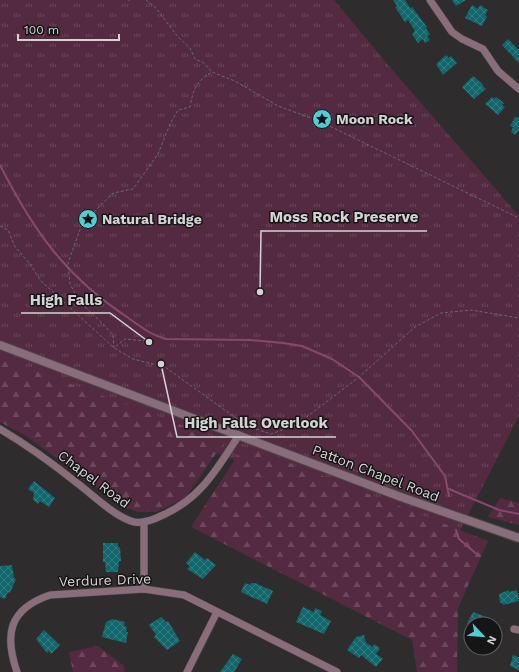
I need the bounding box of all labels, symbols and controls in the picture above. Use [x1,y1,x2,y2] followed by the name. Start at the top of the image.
[18,16,119,42] scale bar
[24,23,59,37] text: 100 m
[311,108,333,130] place icon: Moon Rock
[336,111,413,127] place label: Moon Rock
[261,204,427,231] callout: Moss Rock Preserve
[77,208,99,230] place icon: Natural Bridge
[269,208,419,226] text: Moss Rock Preserve
[102,211,202,227] place label: Natural Bridge
[21,286,110,313] callout: High Falls
[30,291,102,309] text: High Falls
[177,410,336,437] callout: High Falls Overlook
[184,414,328,432] text: High Falls Overlook
[310,441,442,505] street label: Patton Chapel Road
[55,447,133,511] street label: Chapel Road
[58,570,152,590] street label: Verdure Drive
[463,616,503,656] north arrow
[484,634,499,647] text: N

